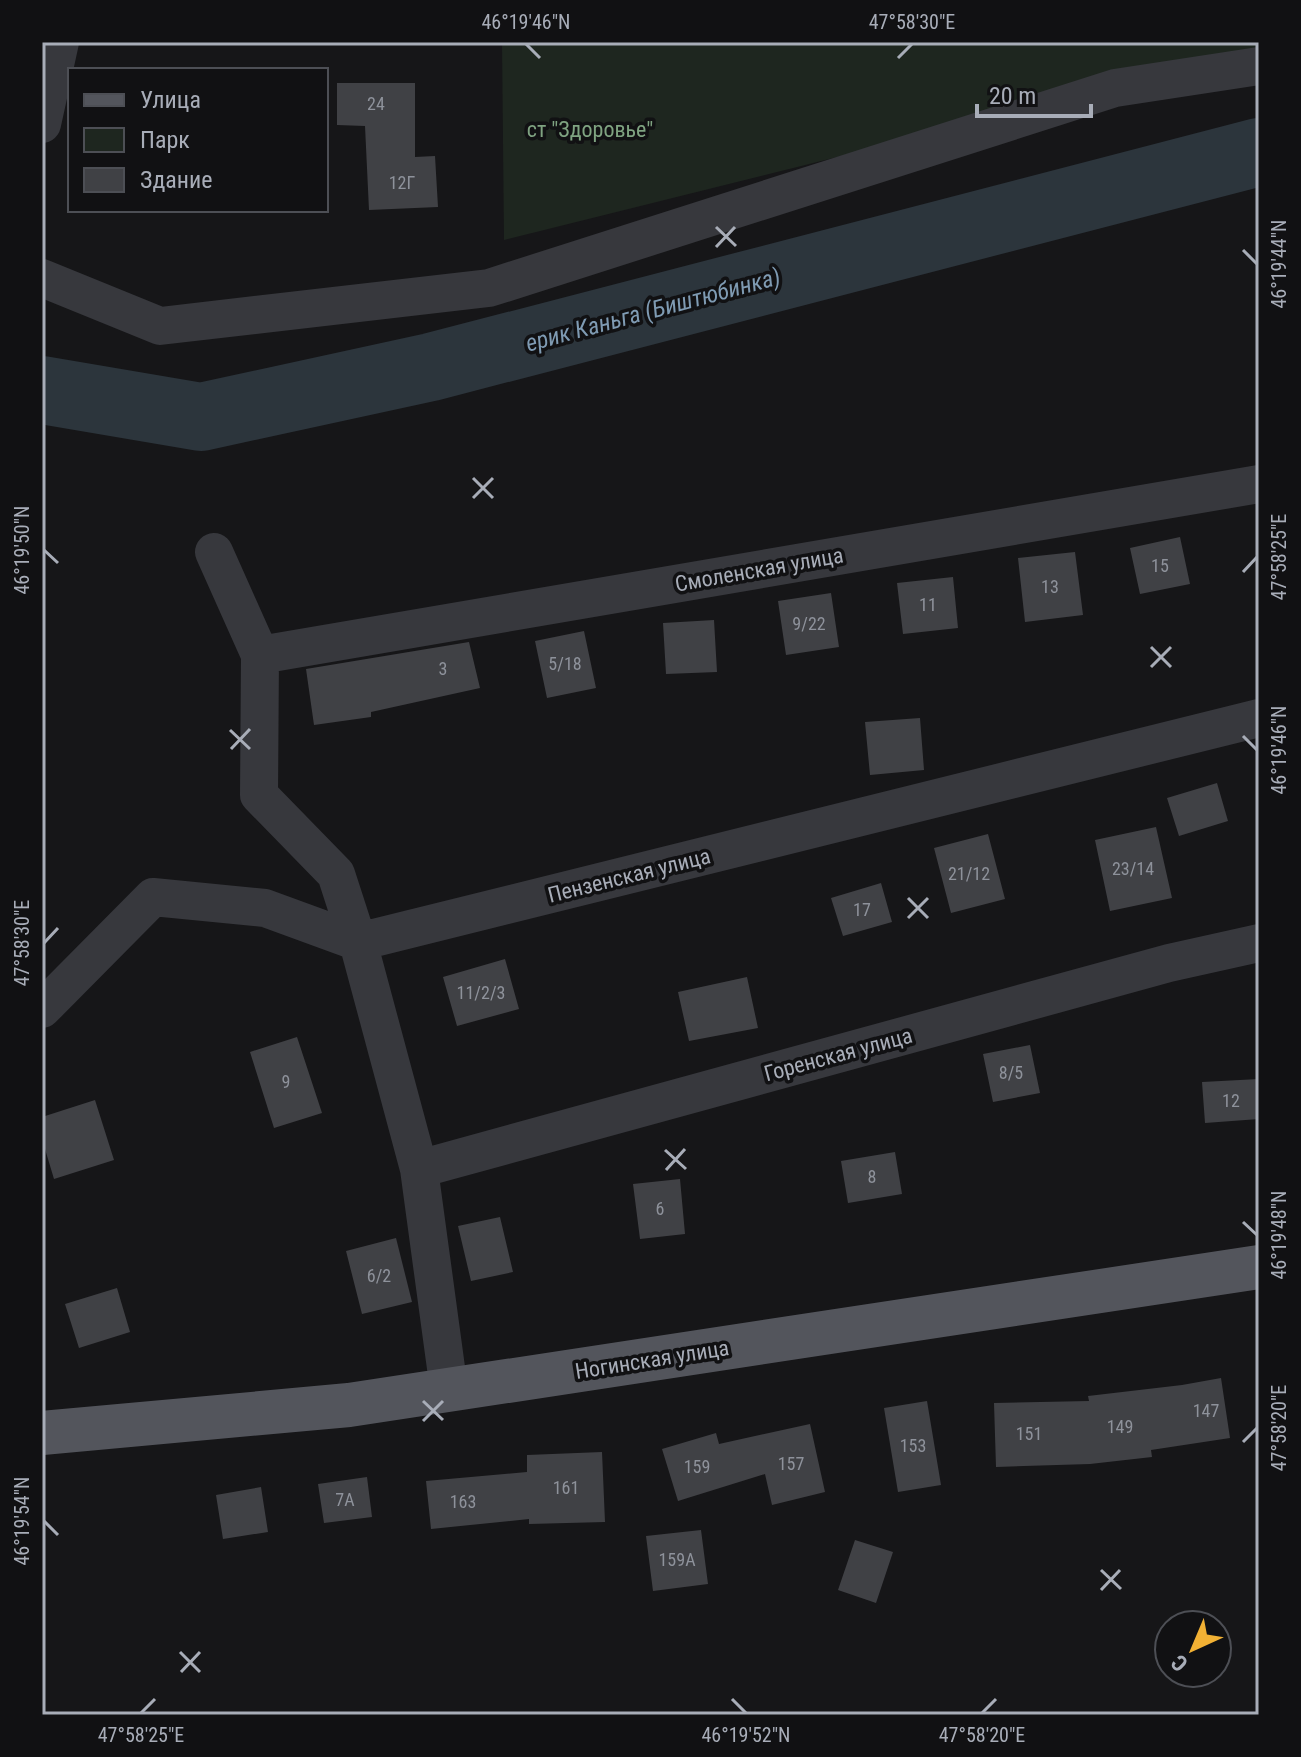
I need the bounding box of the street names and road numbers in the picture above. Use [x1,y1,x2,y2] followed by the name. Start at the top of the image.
[673,542,845,597] street label: Смоленская улица
[545,843,713,908] street label: Пензенская улица
[761,1023,915,1086] street label: Горенская улица
[573,1335,731,1384] street label: Ногинская улица

